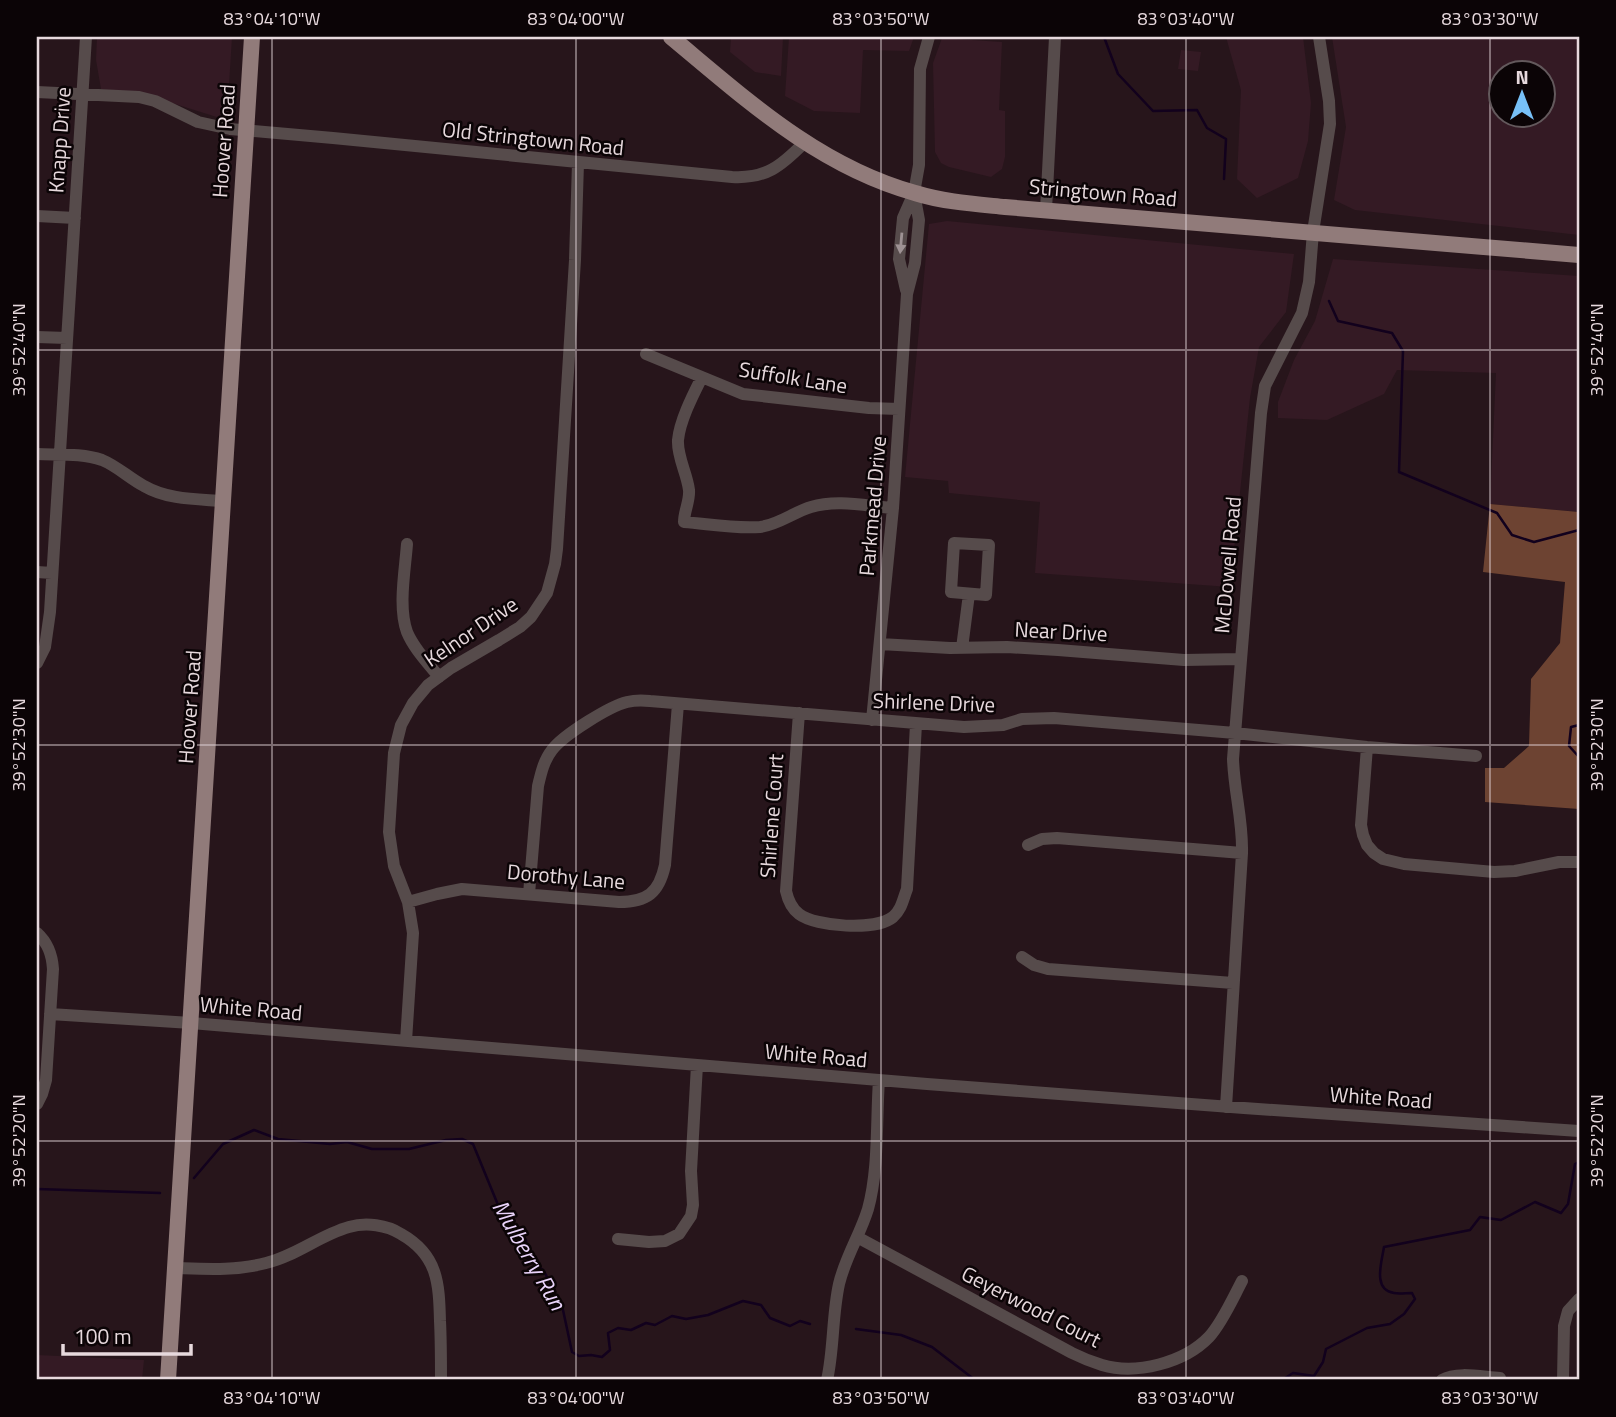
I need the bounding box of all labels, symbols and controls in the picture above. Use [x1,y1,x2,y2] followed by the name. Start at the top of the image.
[224,5,321,32] text: 83°04'10"W
[528,5,625,32] text: 83°04'00"W
[833,5,930,32] text: 83°03'50"W
[1138,5,1235,32] text: 83°03'40"W
[1442,5,1539,32] text: 83°03'30"W
[1486,60,1556,130] north arrow
[1515,62,1529,91] text: N
[203,83,243,199] street label: Hoover Road
[39,86,79,194] street label: Knapp Drive
[441,113,626,163] street label: Old Stringtown Road
[1028,170,1178,214] street label: Stringtown Road
[895,232,906,254] one-way arrow
[5,303,32,397] text: 39°52'40"N
[1583,303,1610,397] text: 39°52'40"N
[737,353,850,401] street label: Suffolk Lane
[850,435,894,577] street label: Parkmead Drive
[1205,495,1249,635] street label: McDowell Road
[417,588,524,674] street label: Kelnor Drive
[1014,613,1108,649] street label: Near Drive
[169,649,209,765] street label: Hoover Road
[872,684,996,720] street label: Shirlene Drive
[5,698,32,792] text: 39°52'30"N
[1583,698,1610,792] text: 39°52'30"N
[751,752,791,879] street label: Shirlene Court
[506,855,626,897] street label: Dorothy Lane
[199,988,304,1028] street label: White Road
[764,1035,869,1075] street label: White Road
[1329,1077,1433,1117] street label: White Road
[5,1094,32,1188] text: 39°52'20"N
[1583,1094,1610,1188] text: 39°52'20"N
[484,1193,575,1317] water label: Mulberry Run
[956,1257,1107,1355] street label: Geyerwood Court
[63,1312,191,1356] scale bar
[74,1320,131,1352] text: 100 m
[224,1384,321,1411] text: 83°04'10"W
[528,1384,625,1411] text: 83°04'00"W
[833,1384,930,1411] text: 83°03'50"W
[1138,1384,1235,1411] text: 83°03'40"W
[1442,1384,1539,1411] text: 83°03'30"W

